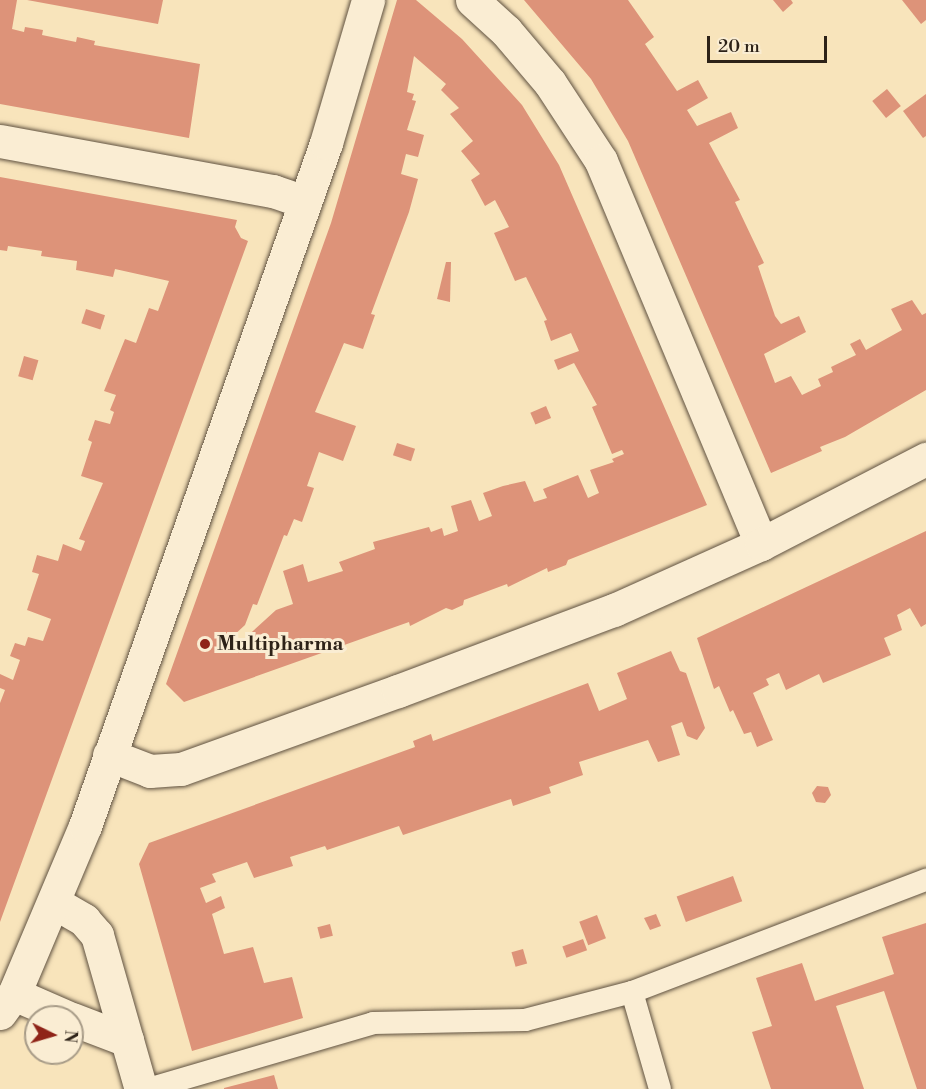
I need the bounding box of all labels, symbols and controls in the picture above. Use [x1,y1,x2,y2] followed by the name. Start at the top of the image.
[710,24,830,62] scale bar
[718,35,760,58] text: 20 m
[217,632,343,656] place label: Multipharma
[198,637,212,651] marker: Multipharma
[24,1005,84,1065] north arrow
[59,1029,80,1044] text: N

